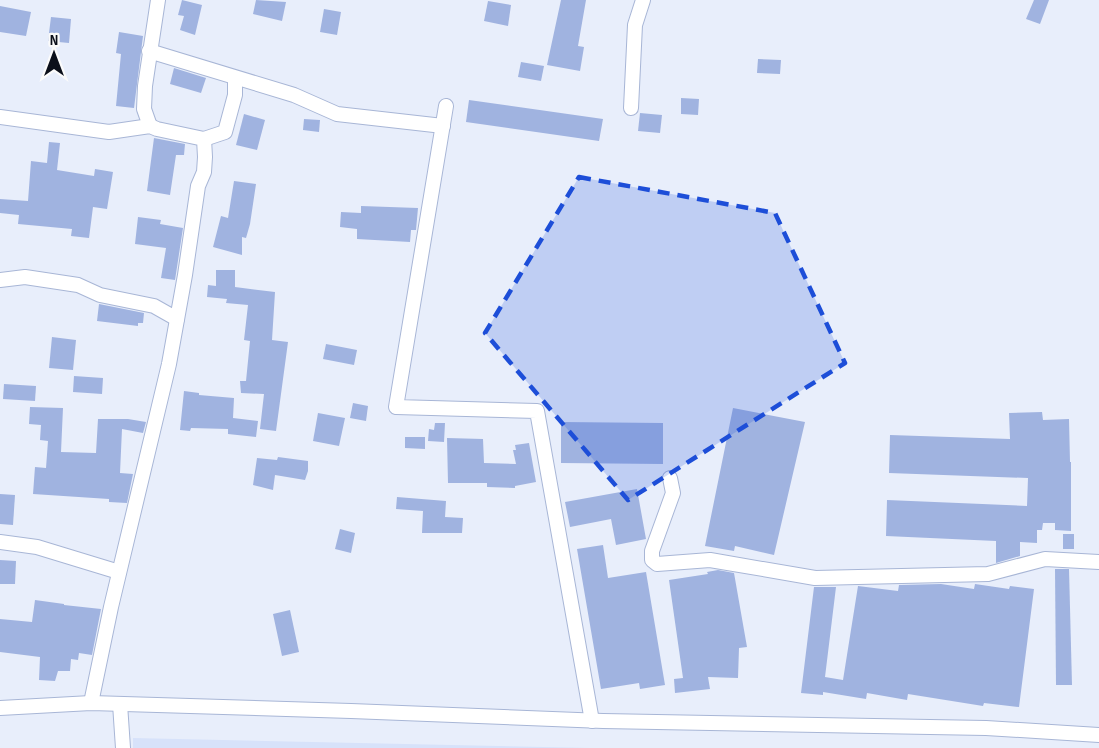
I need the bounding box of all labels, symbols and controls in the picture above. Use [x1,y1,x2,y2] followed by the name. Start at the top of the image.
[24,24,84,84] north arrow
[50,31,58,50] text: N

